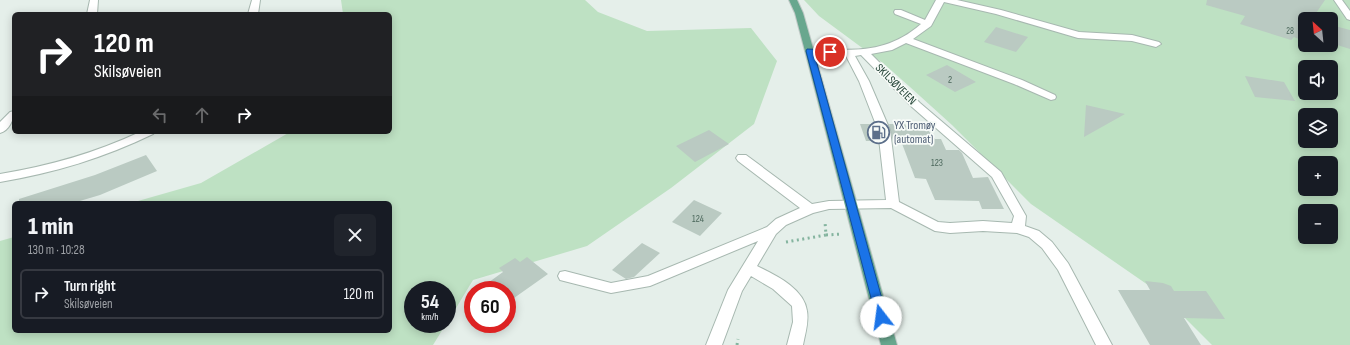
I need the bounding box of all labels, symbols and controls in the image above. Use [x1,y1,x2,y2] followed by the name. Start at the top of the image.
[1298,12,1338,52] north arrow
[1298,12,1338,244] map controls
[1286,26,1294,37] house number: 28
[94,27,154,60] text: 120 m
[28,28,80,80] icon: right
[813,35,847,69] pin
[819,41,841,63] icon: arrive
[1298,60,1338,100] button: sound
[94,61,161,82] text: Skilsøveien
[872,61,919,108] street label: SKILSØVEIEN
[948,74,952,86] house number: 2
[149,104,171,126] icon: left
[191,104,213,126] icon: ahead
[233,104,255,126] icon: right
[1298,108,1338,148] button: layers
[894,118,936,147] place label: YX Tromøy (automat)
[866,119,892,145] fuel station icon: YX Tromøy (automat)
[1298,156,1338,196] button: +
[931,157,943,169] house number: 123
[1298,204,1338,244] button: −
[28,212,74,241] text: 1 min
[692,213,704,225] house number: 124
[334,214,376,256] button: close
[28,242,85,258] text: 130 m · 10:28
[64,277,116,296] text: Turn right
[464,281,516,333] speed limit sign: 60
[30,283,52,305] icon: right
[344,285,374,304] text: 120 m
[421,290,439,314] text: 54
[64,296,113,312] text: Skilsøveien
[860,296,902,338] position arrow
[421,311,439,323] text: km/h

